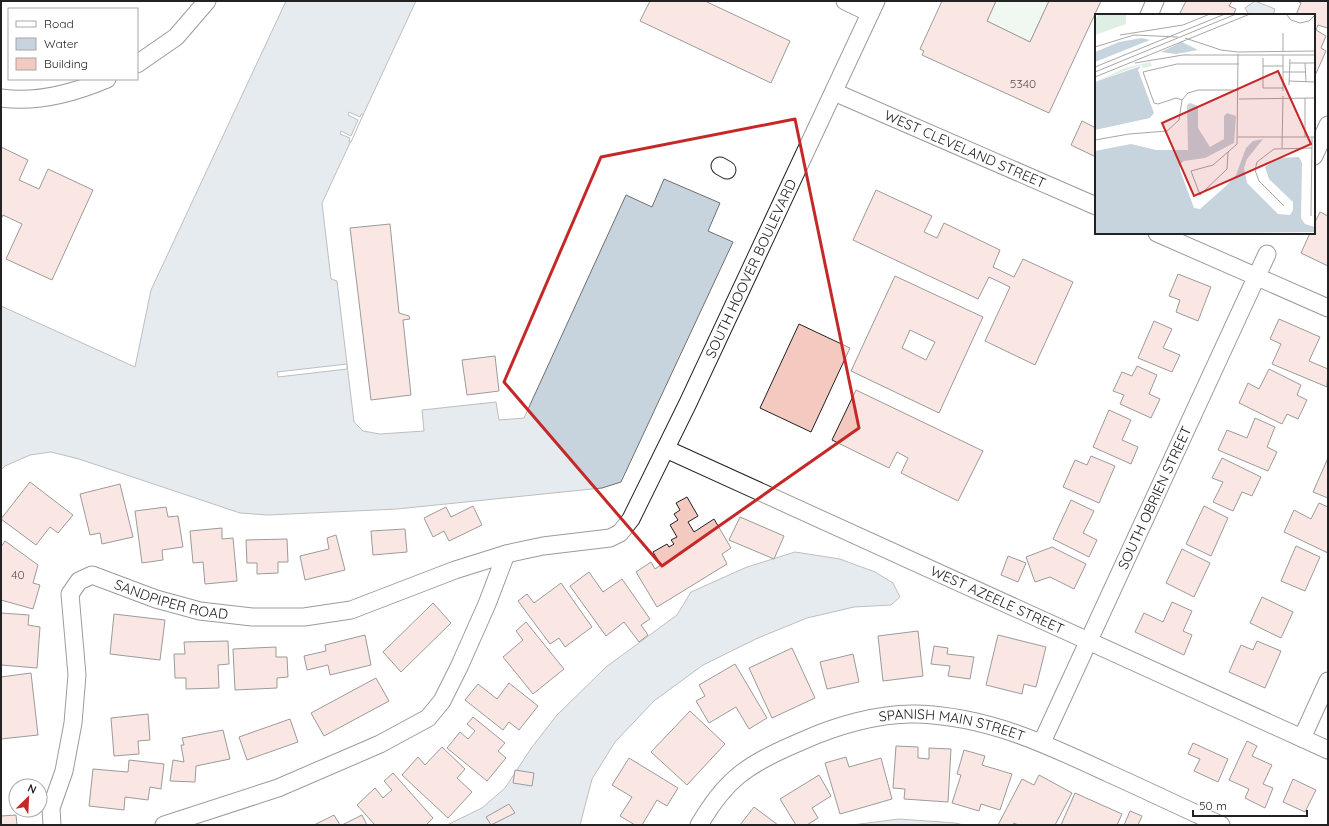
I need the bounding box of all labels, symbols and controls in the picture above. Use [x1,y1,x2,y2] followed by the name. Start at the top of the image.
[8,8,138,80] legend
[1095,14,1315,234] inset map
[44,16,74,31] text: Road
[44,36,79,51] text: Water
[44,56,88,71] text: Building
[1010,76,1036,91] house number: 5340
[882,106,1049,192] street label: WEST CLEVELAND STREET
[701,176,800,361] street label: SOUTH HOOVER BOULEVARD
[1114,423,1195,572] street label: SOUTH OBRIEN STREET
[928,561,1067,638] street label: WEST AZEELE STREET
[11,567,25,582] house number: 40
[112,575,229,623] street label: SANDPIPER ROAD
[877,705,1027,745] street label: SPANISH MAIN STREET
[8,778,48,818] north arrow
[26,781,39,797] text: N
[1193,792,1307,818] scale bar
[1199,798,1227,813] text: 50 m

